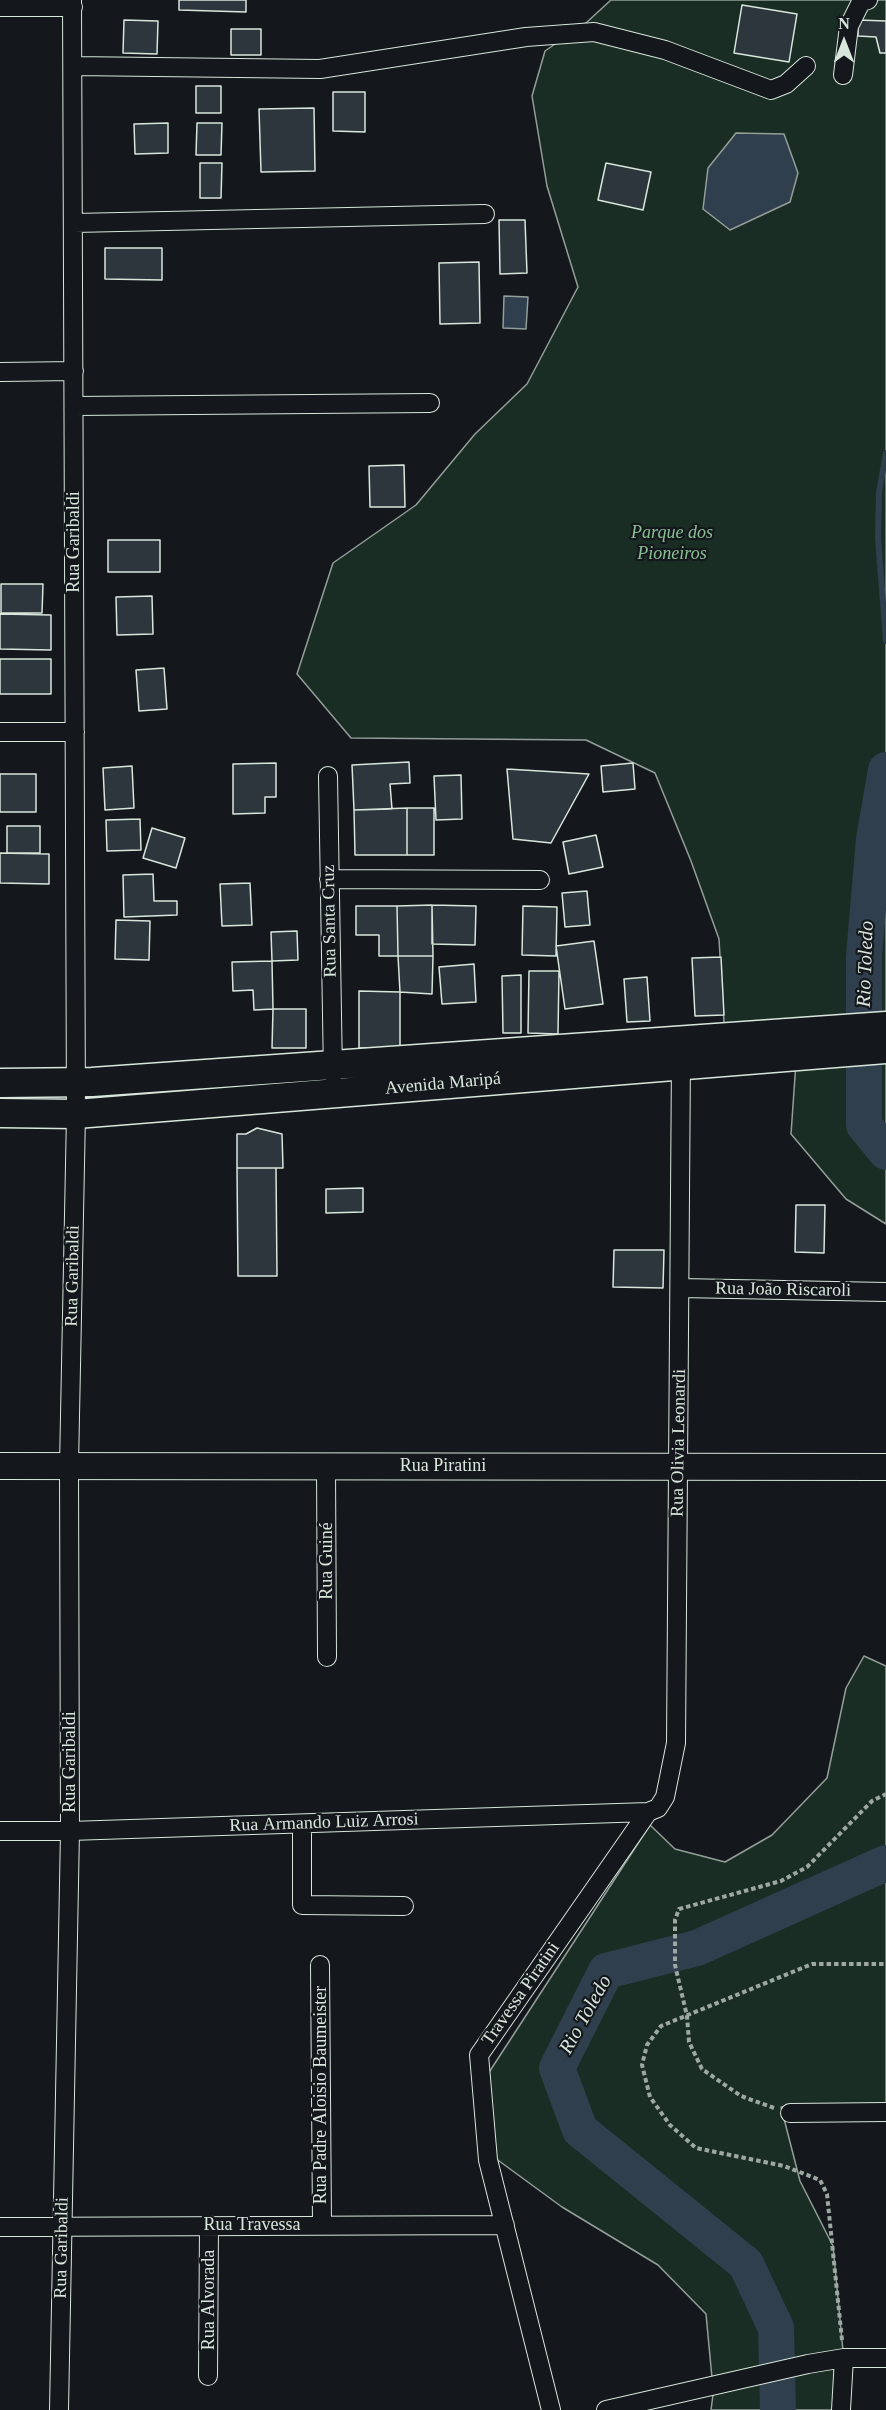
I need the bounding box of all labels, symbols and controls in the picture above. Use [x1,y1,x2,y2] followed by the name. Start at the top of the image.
[814,12,874,72] north arrow
[838,15,850,32] text: N
[63,491,85,593] street label: Rua Garibaldi
[631,522,713,564] park label: Parque dos Pioneiros
[318,864,342,978] street label: Rua Santa Cruz
[852,920,880,1008] water label: Rio Toledo
[384,1068,502,1100] street label: Avenida Maripá
[61,1225,85,1327] street label: Rua Garibaldi
[715,1278,851,1302] street label: Rua João Riscaroli
[667,1369,691,1517] street label: Rua Olivia Leonardi
[400,1455,486,1477] street label: Rua Piratini
[316,1522,338,1600] street label: Rua Guiné
[59,1711,81,1813] street label: Rua Garibaldi
[229,1809,419,1837] street label: Rua Armando Luiz Arrosi
[477,1938,565,2050] street label: Travessa Piratini
[555,1971,617,2059] water label: Rio Toledo
[310,1986,332,2204] street label: Rua Padre Aloisio Baumeister
[50,2197,74,2299] street label: Rua Garibaldi
[204,2214,300,2236] street label: Rua Travessa
[198,2250,220,2350] street label: Rua Alvorada

